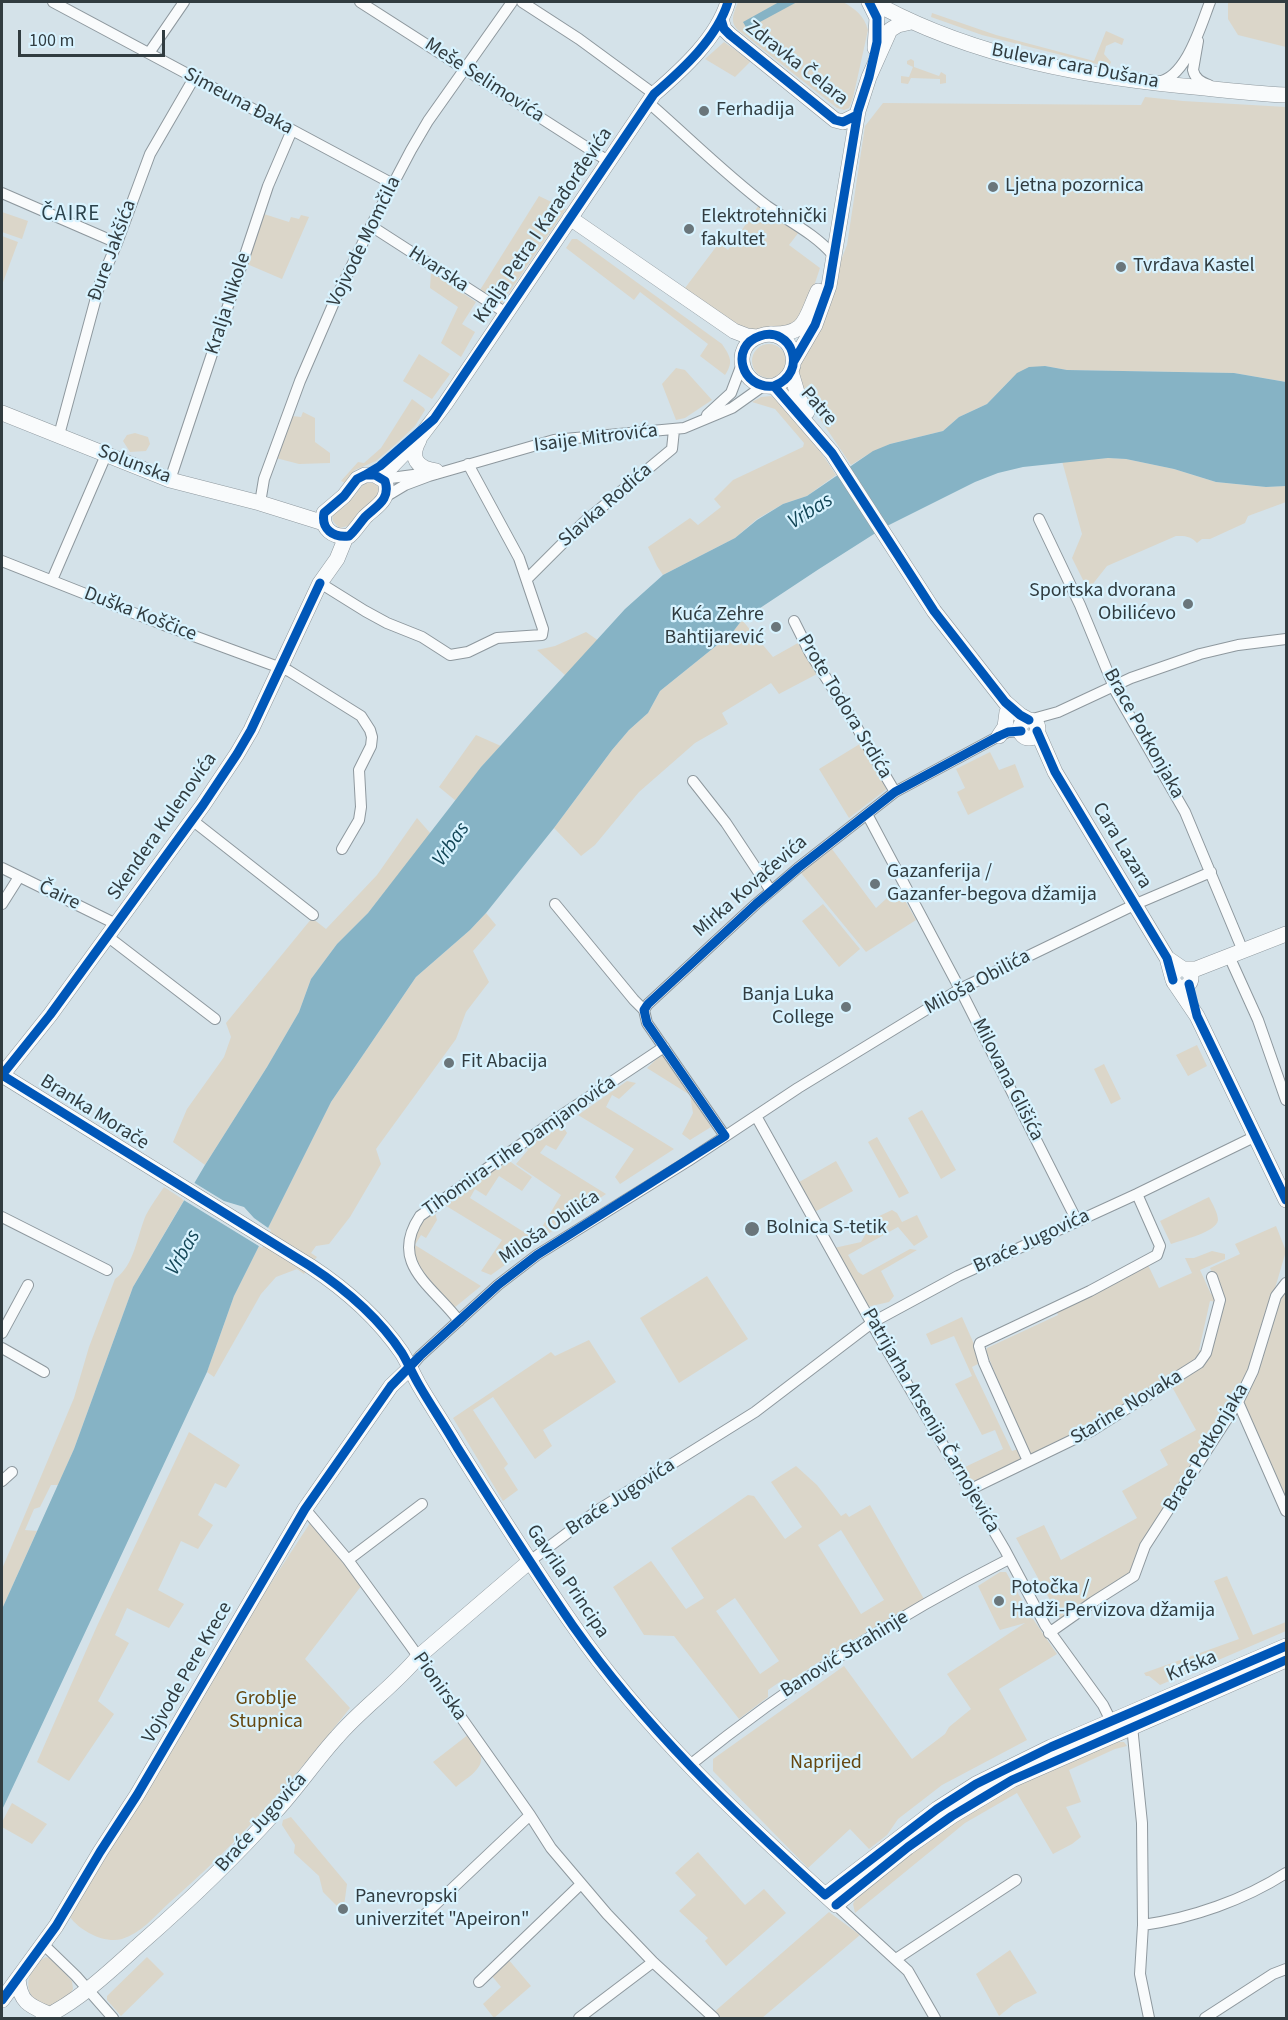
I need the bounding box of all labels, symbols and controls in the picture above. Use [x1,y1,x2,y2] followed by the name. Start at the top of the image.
[740,16,852,112] street label: Zdravka Čelara
[21,18,168,56] scale bar
[29,28,74,53] text: 100 m
[420,33,548,129] street label: Meše Selimovića
[989,39,1161,95] street label: Bulevar cara Dušana
[179,63,297,141] street label: Simeuna Đaka
[716,99,794,123] place label: Ferhadija
[697,104,711,118] marker: Ferhadija
[469,123,619,329] street label: Kralja Petra I Karađorđevića
[323,173,407,311] street label: Vojvode Momčila
[1005,175,1144,199] place label: Ljetna pozornica
[986,180,1000,194] marker: Ljetna pozornica
[84,197,142,305] street label: Đure Jakšića
[41,202,101,228] district label: ČAIRE
[701,206,827,253] place label: Elektrotehnički fakultet
[682,222,696,236] marker: Elektrotehnički fakultet
[403,242,473,298] street label: Hvarska
[201,250,257,358] street label: Kralja Nikole
[1133,255,1255,279] place label: Tvrđava Kastel
[1114,260,1128,274] marker: Tvrđava Kastel
[795,383,841,431] street label: Patre
[533,420,659,458] street label: Isaije Mitrovića
[94,440,174,490] street label: Solunska
[554,459,658,553] street label: Slavka Rodića
[784,489,838,535] water label: Vrbas
[1029,580,1176,627] place label: Sportska dvorana Obilićevo
[80,583,200,647] street label: Duška Koščice
[1181,597,1195,611] marker: Sportska dvorana Obilićevo
[664,604,764,651] place label: Kuća Zehre Bahtijarević
[769,620,783,634] marker: Kuća Zehre Bahtijarević
[791,630,897,784] street label: Prote Todora Srdića
[1097,665,1189,803] street label: Brace Potkonjaka
[103,749,223,905] street label: Skendera Kulenovića
[1086,798,1156,894] street label: Cara Lazara
[428,818,476,872] water label: Vrbas
[689,831,813,943] street label: Mirka Kovačevića
[887,861,1097,908] place label: Gazanferija / Gazanfer-begova džamija
[34,876,84,916] street label: Čaire
[868,877,882,891] marker: Gazanferija / Gazanfer-begova džamija
[921,945,1035,1021] street label: Miloša Obilića
[742,984,834,1031] place label: Banja Luka College
[839,1000,853,1014] marker: Banja Luka College
[966,1015,1048,1145] street label: Milovana Glišića
[461,1051,547,1075] place label: Fit Abacija
[442,1056,456,1070] marker: Fit Abacija
[35,1070,153,1156] street label: Branka Morače
[419,1071,621,1223] street label: Tihomira-Tihe Damjanovića
[495,1186,605,1270] street label: Miloša Obilića
[970,1205,1094,1279] street label: Braće Jugovića
[766,1217,887,1241] place label: Bolnica S-tetik
[743,1220,761,1238] marker: Bolnica S-tetik
[161,1226,207,1280] water label: Vrbas
[856,1305,1004,1537] street label: Patrijarha Arsenija Čarnojevića
[1067,1365,1187,1451] street label: Starine Novaka
[1159,1380,1255,1516] street label: Brace Potkonjaka
[562,1454,680,1542] street label: Braće Jugovića
[520,1521,614,1643] street label: Gavrila Principa
[1011,1577,1215,1624] place label: Potočka / Hadži-Pervizova džamija
[992,1594,1006,1608] marker: Potočka / Hadži-Pervizova džamija
[138,1598,238,1748] street label: Vojvode Pere Krece
[777,1606,913,1704] street label: Banović Strahinje
[1163,1646,1221,1688] street label: Krfska
[407,1648,471,1726] street label: Pionirska
[229,1688,303,1735] park label: Groblje Stupnica
[790,1752,862,1776] park label: Naprijed
[211,1768,313,1878] street label: Braće Jugovića
[355,1886,529,1933] place label: Panevropski univerzitet "Apeiron"
[336,1902,350,1916] marker: Panevropski univerzitet "Apeiron"

